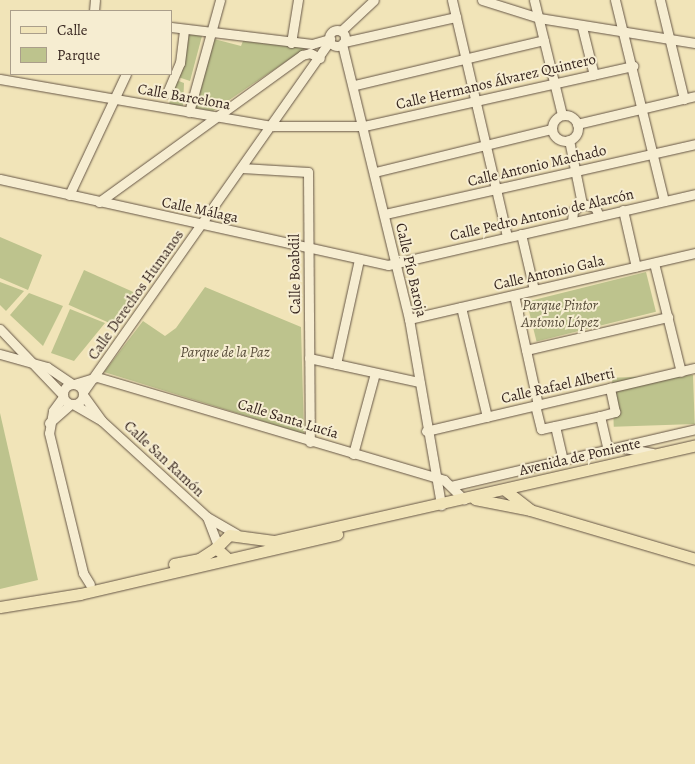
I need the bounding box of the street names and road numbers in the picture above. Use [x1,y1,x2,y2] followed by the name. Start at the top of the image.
[394,50,598,114] street label: Calle Hermanos Álvarez Quintero
[136,80,232,114] street label: Calle Barcelona
[466,141,608,191] street label: Calle Antonio Machado
[448,185,636,245] street label: Calle Pedro Antonio de Alarcón
[160,193,240,227] street label: Calle Málaga
[391,221,431,319] street label: Calle Pío Baroja
[84,227,188,363] street label: Calle Derechos Humanos
[285,234,305,314] street label: Calle Boabdil
[492,252,606,294] street label: Calle Antonio Gala
[500,364,616,408] street label: Calle Rafael Alberti
[235,395,341,443] street label: Calle Santa Lucía
[120,417,208,501] street label: Calle San Ramón
[518,434,642,480] street label: Avenida de Poniente

